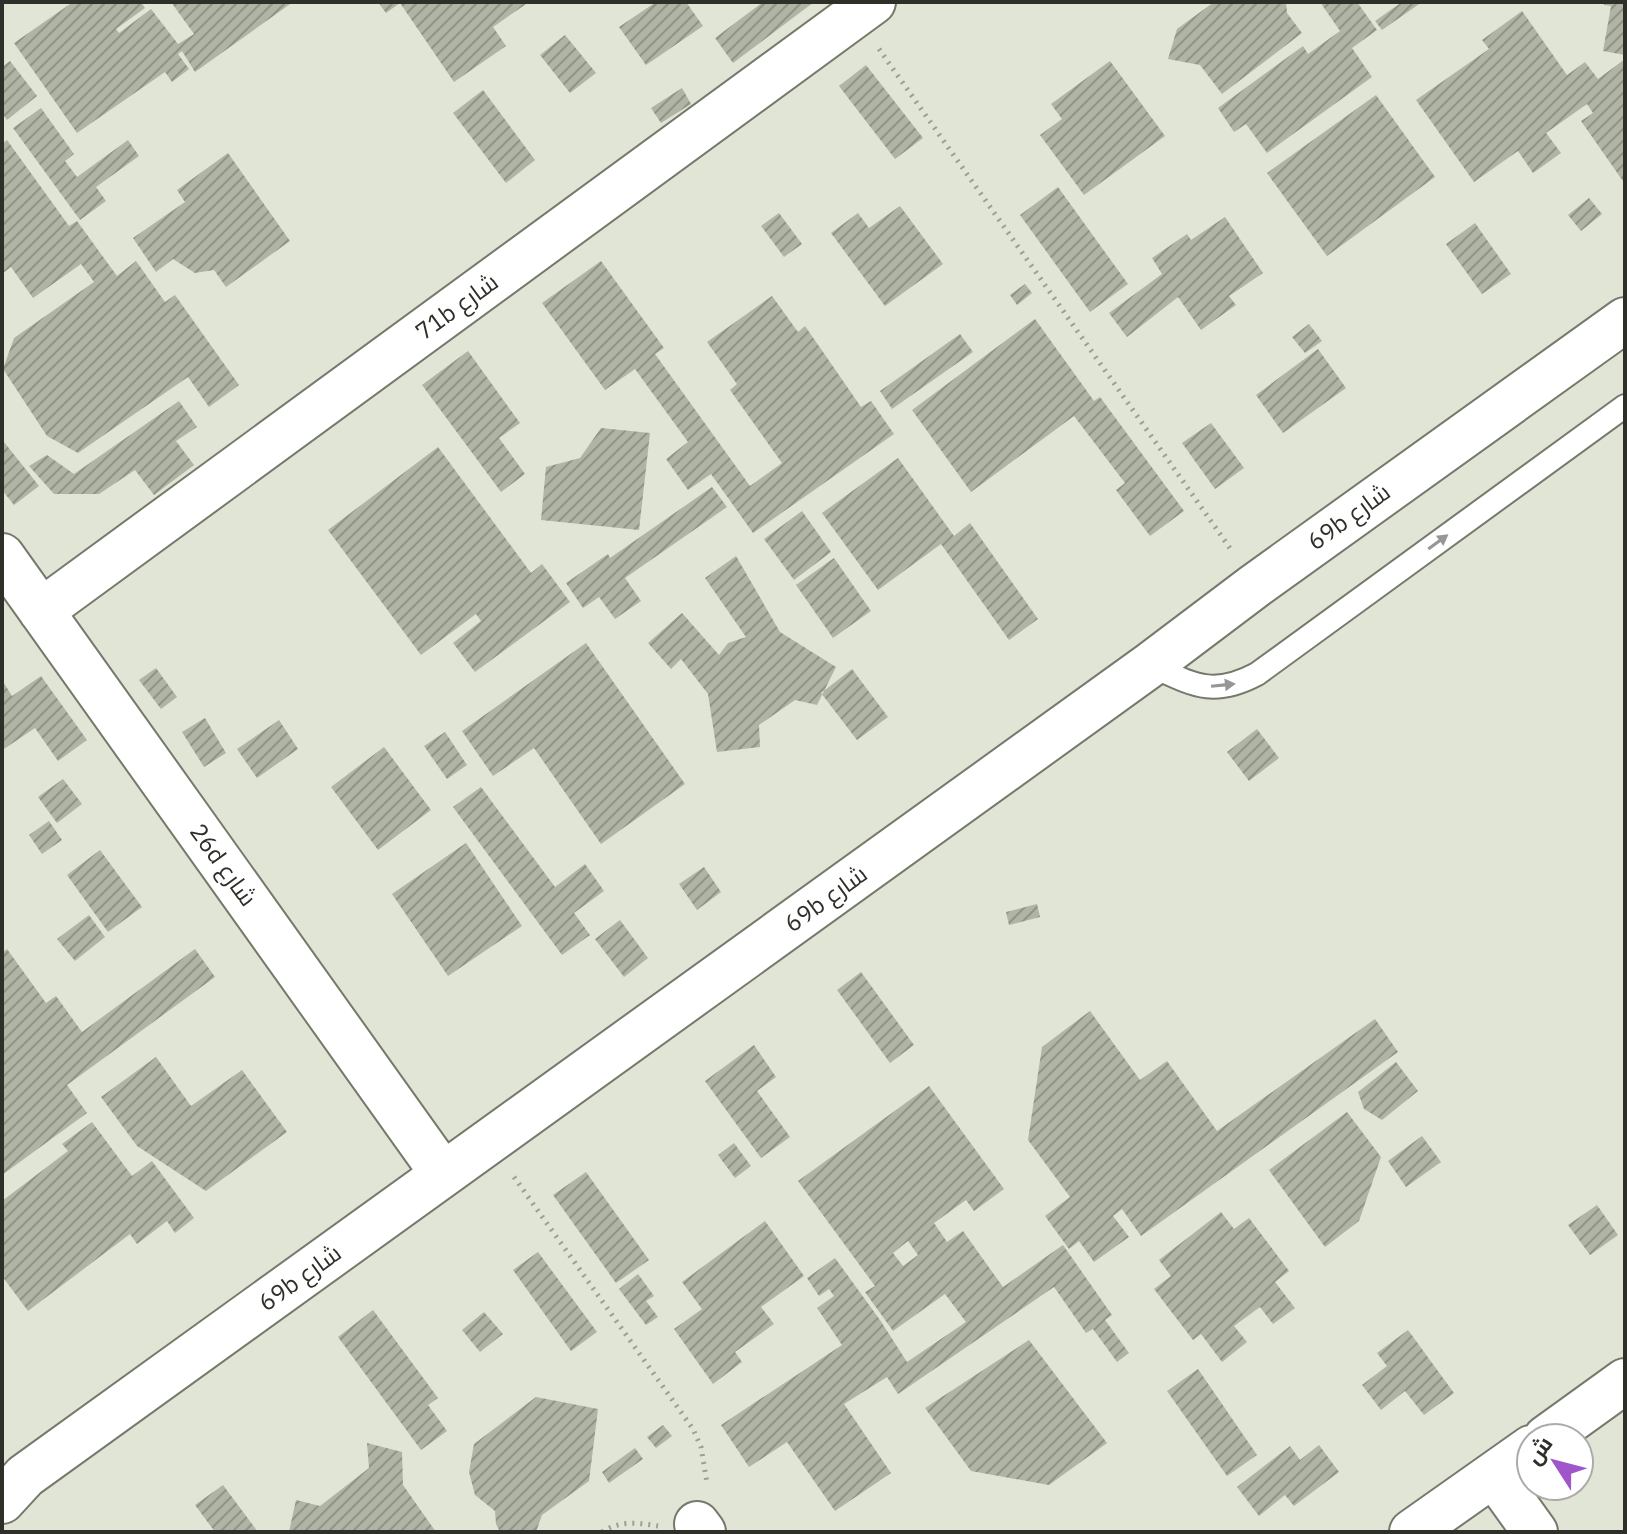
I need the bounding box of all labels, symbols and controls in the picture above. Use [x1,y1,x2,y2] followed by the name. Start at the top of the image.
[409,265,505,348] street label: 71b شارع
[1301,475,1397,558] street label: 69b شارع
[1427,535,1448,551] one-way arrow
[1211,679,1236,692] one-way arrow
[182,817,265,913] street label: 26d شارع
[778,857,874,940] street label: 69b شارع
[252,1236,348,1319] street label: 69b شارع
[1515,1422,1595,1502] north arrow
[1518,1430,1558,1470] text: ش

